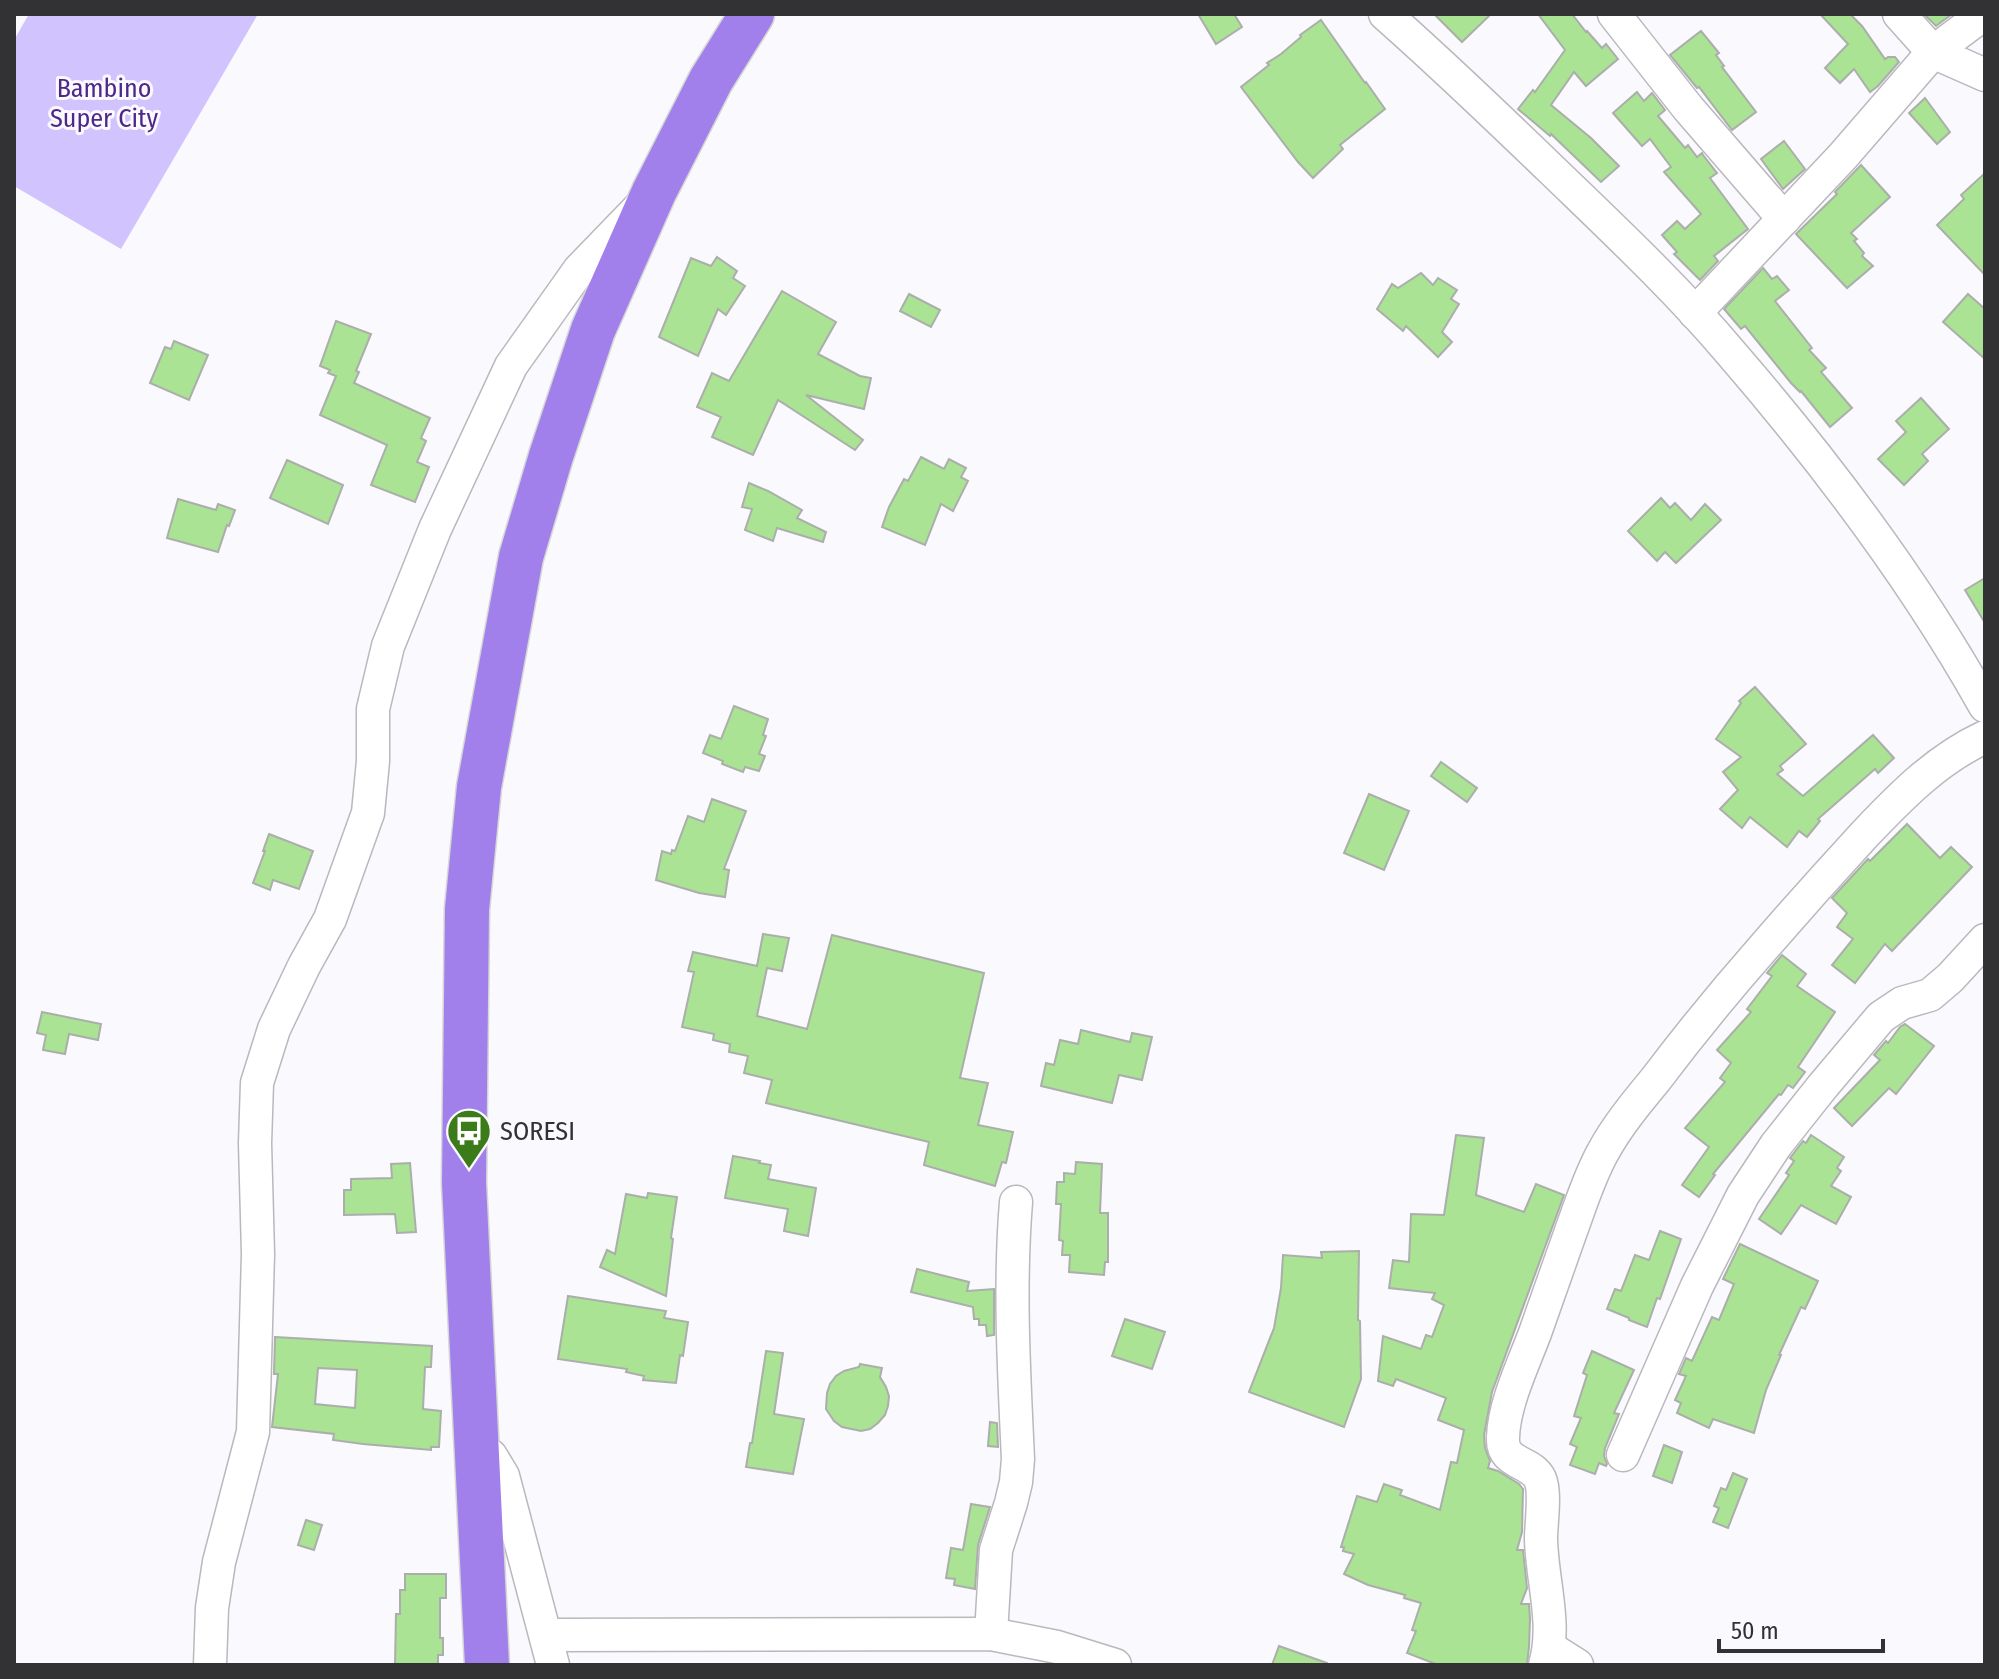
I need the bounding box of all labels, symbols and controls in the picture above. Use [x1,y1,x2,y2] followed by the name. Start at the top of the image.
[50,73,158,134] park label: Bambino Super City
[445,1107,493,1170] bus stop icon: SORESI
[500,1116,575,1147] place label: SORESI
[1719,1603,1883,1653] scale bar
[1731,1617,1779,1645] text: 50 m

